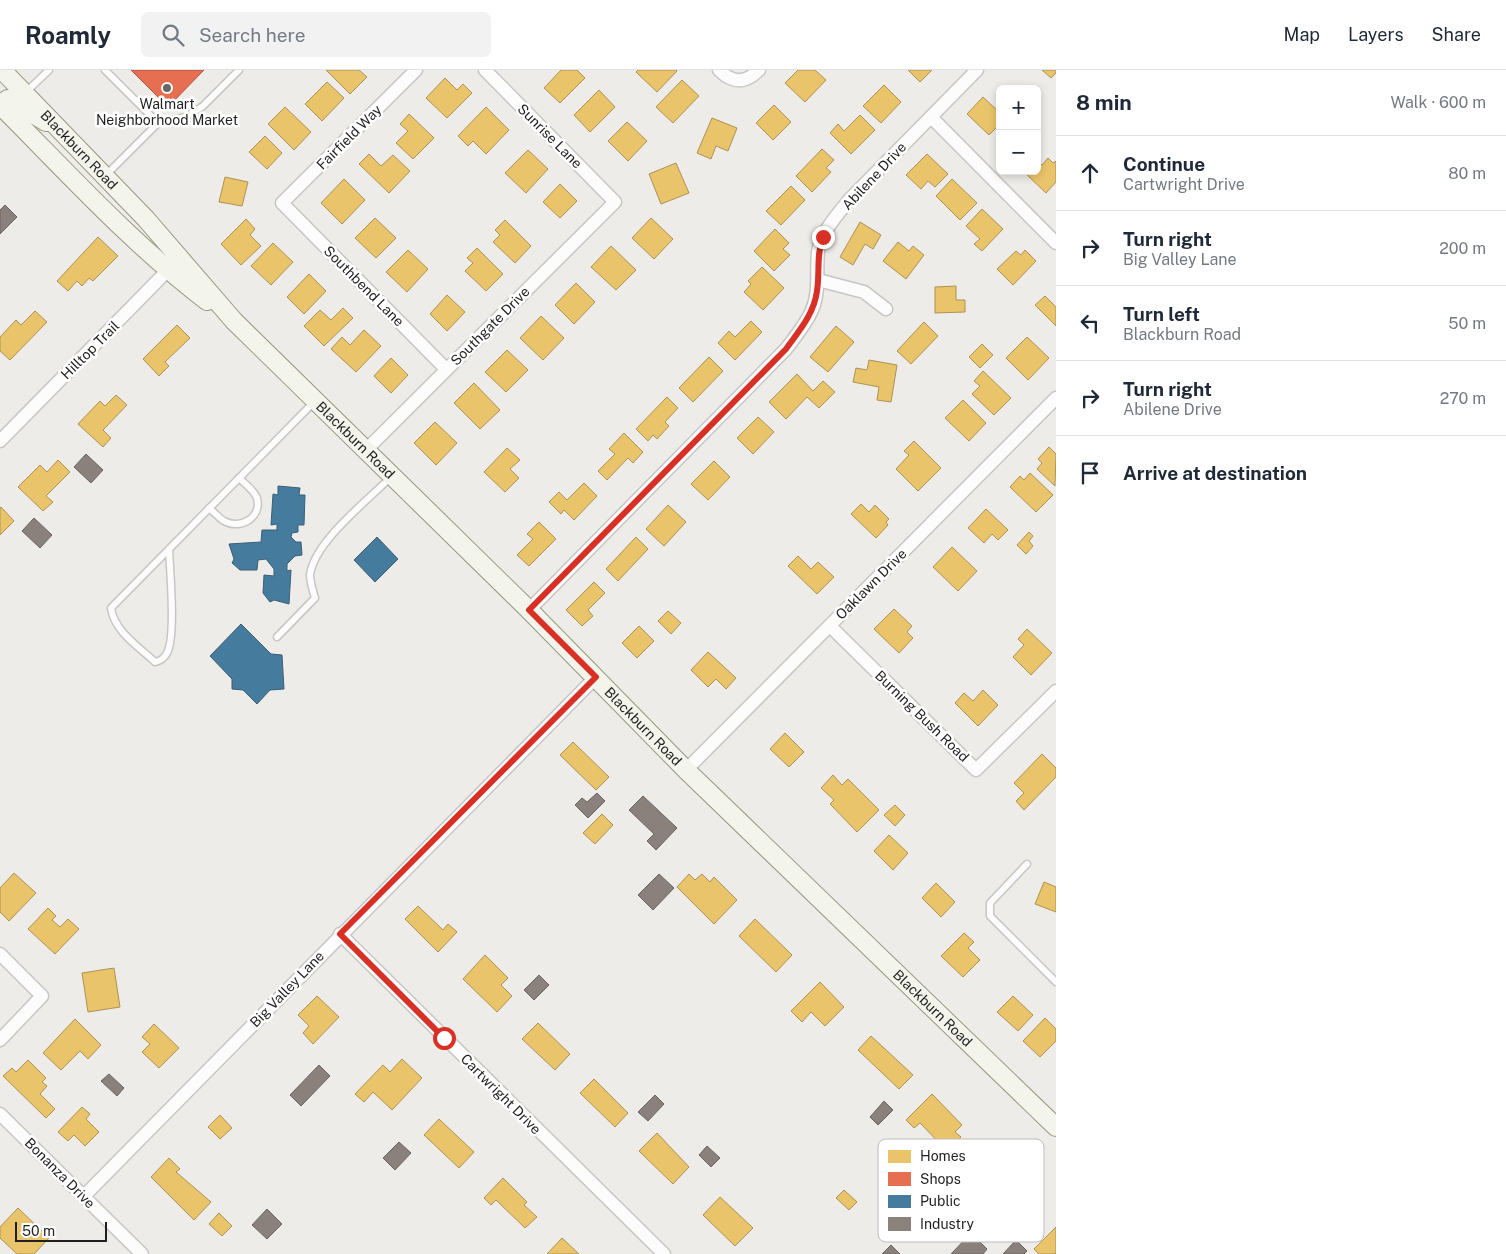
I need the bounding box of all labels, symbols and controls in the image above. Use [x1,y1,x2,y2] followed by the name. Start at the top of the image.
[141,12,491,57] search box
[25,21,111,49] text: Roamly
[159,21,187,49] icon: search
[199,24,306,46] text: Search here
[1284,24,1320,45] text: Map
[1348,24,1404,45] text: Layers
[1432,24,1481,45] text: Share
[161,82,173,94] marker: Walmart Neighborhood Market
[996,85,1041,175] map controls
[996,85,1041,130] button: +
[1076,90,1132,115] text: 8 min
[1390,93,1486,112] text: Walk · 600 m
[96,96,238,128] place label: Walmart Neighborhood Market
[514,100,586,172] street label: Sunrise Lane
[313,101,385,173] street label: Fairfield Way
[37,107,121,193] street label: Blackburn Road
[996,130,1041,175] button: −
[839,139,909,213] street label: Abilene Drive
[1123,153,1205,175] text: Continue
[1076,159,1104,187] icon: ahead
[1448,164,1486,183] text: 80 m
[1123,175,1245,194] text: Cartwright Drive
[812,226,835,249] route end
[1123,228,1212,250] text: Turn right
[1076,234,1104,262] icon: right
[1439,239,1486,258] text: 200 m
[321,243,407,329] street label: Southbend Lane
[1123,250,1237,269] text: Big Valley Lane
[447,283,533,369] street label: Southgate Drive
[1123,303,1200,325] text: Turn left
[1076,309,1104,337] icon: left
[1448,314,1486,333] text: 50 m
[58,318,122,382] street label: Hilltop Trail
[1123,325,1241,344] text: Blackburn Road
[1123,378,1212,400] text: Turn right
[1076,384,1104,412] icon: right
[1440,389,1486,408] text: 270 m
[313,398,398,482] street label: Blackburn Road
[1123,400,1222,419] text: Abilene Drive
[1076,459,1104,487] icon: arrive
[1123,462,1307,484] text: Arrive at destination
[832,545,910,623] street label: Oaklawn Drive
[872,667,972,765] street label: Burning Bush Road
[601,684,685,769] street label: Blackburn Road
[247,948,327,1030] street label: Big Valley Lane
[890,966,976,1050] street label: Blackburn Road
[433,1027,456,1050] route start
[458,1051,544,1137] street label: Cartwright Drive
[22,1135,98,1211] street label: Bonanza Drive
[878,1139,1044,1242] legend
[920,1148,966,1164] text: Homes
[920,1171,961,1187] text: Shops
[920,1193,961,1209] text: Public
[920,1216,975,1232] text: Industry
[15,1219,108,1242] scale bar
[22,1223,55,1239] text: 50 m

